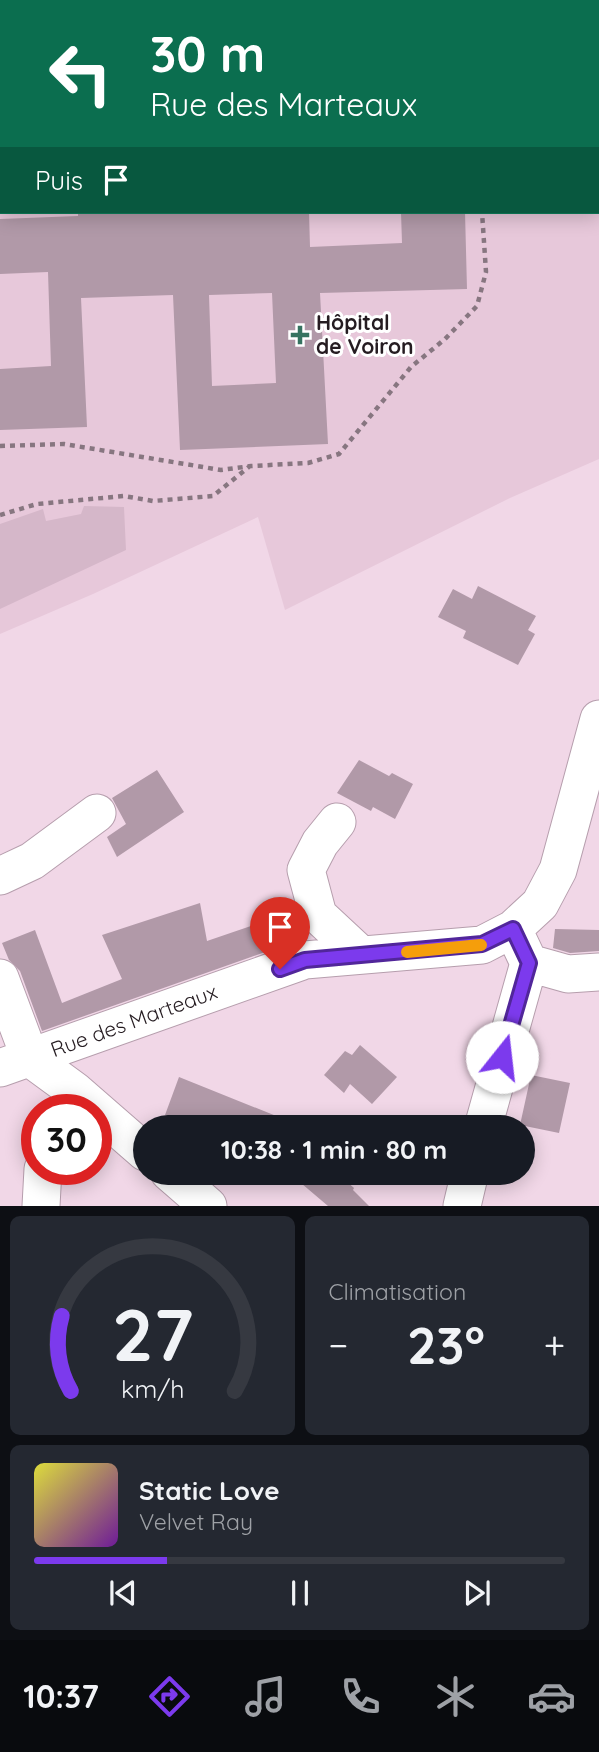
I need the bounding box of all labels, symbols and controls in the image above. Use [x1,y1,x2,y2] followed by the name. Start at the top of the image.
[150,23,265,84] text: 30 m
[35,28,126,119] icon: left
[150,84,417,124] text: Rue des Marteaux
[97,161,135,199] icon: arrive
[35,164,83,197] text: Puis
[316,309,414,359] place label: Hôpital de Voiron
[290,325,310,345] marker: Hôpital de Voiron
[250,897,310,969] pin
[261,908,299,946] icon: arrive
[47,978,220,1062] street label: Rue des Marteaux
[465,1020,539,1094] position arrow
[21,1094,112,1185] speed limit sign: 30
[221,1133,447,1166] text: 10:38 · 1 min · 80 m
[329,1277,466,1306] text: Climatisation
[112,1289,193,1380] text: 27
[407,1312,485,1377] text: 23°
[329,1321,348,1369] text: −
[544,1321,565,1369] text: +
[121,1373,184,1404] text: km/h
[139,1474,280,1507] text: Static Love
[139,1507,253,1536] text: Velvet Ray
[104,1574,142,1612] icon: previous
[281,1574,319,1612] icon: pause
[458,1574,496,1612] icon: next
[145,1672,194,1721] icon: directions
[241,1672,290,1721] icon: music
[336,1672,385,1721] icon: phone
[431,1672,480,1721] icon: climate
[527,1672,576,1721] icon: car
[23,1676,99,1716] text: 10:37

